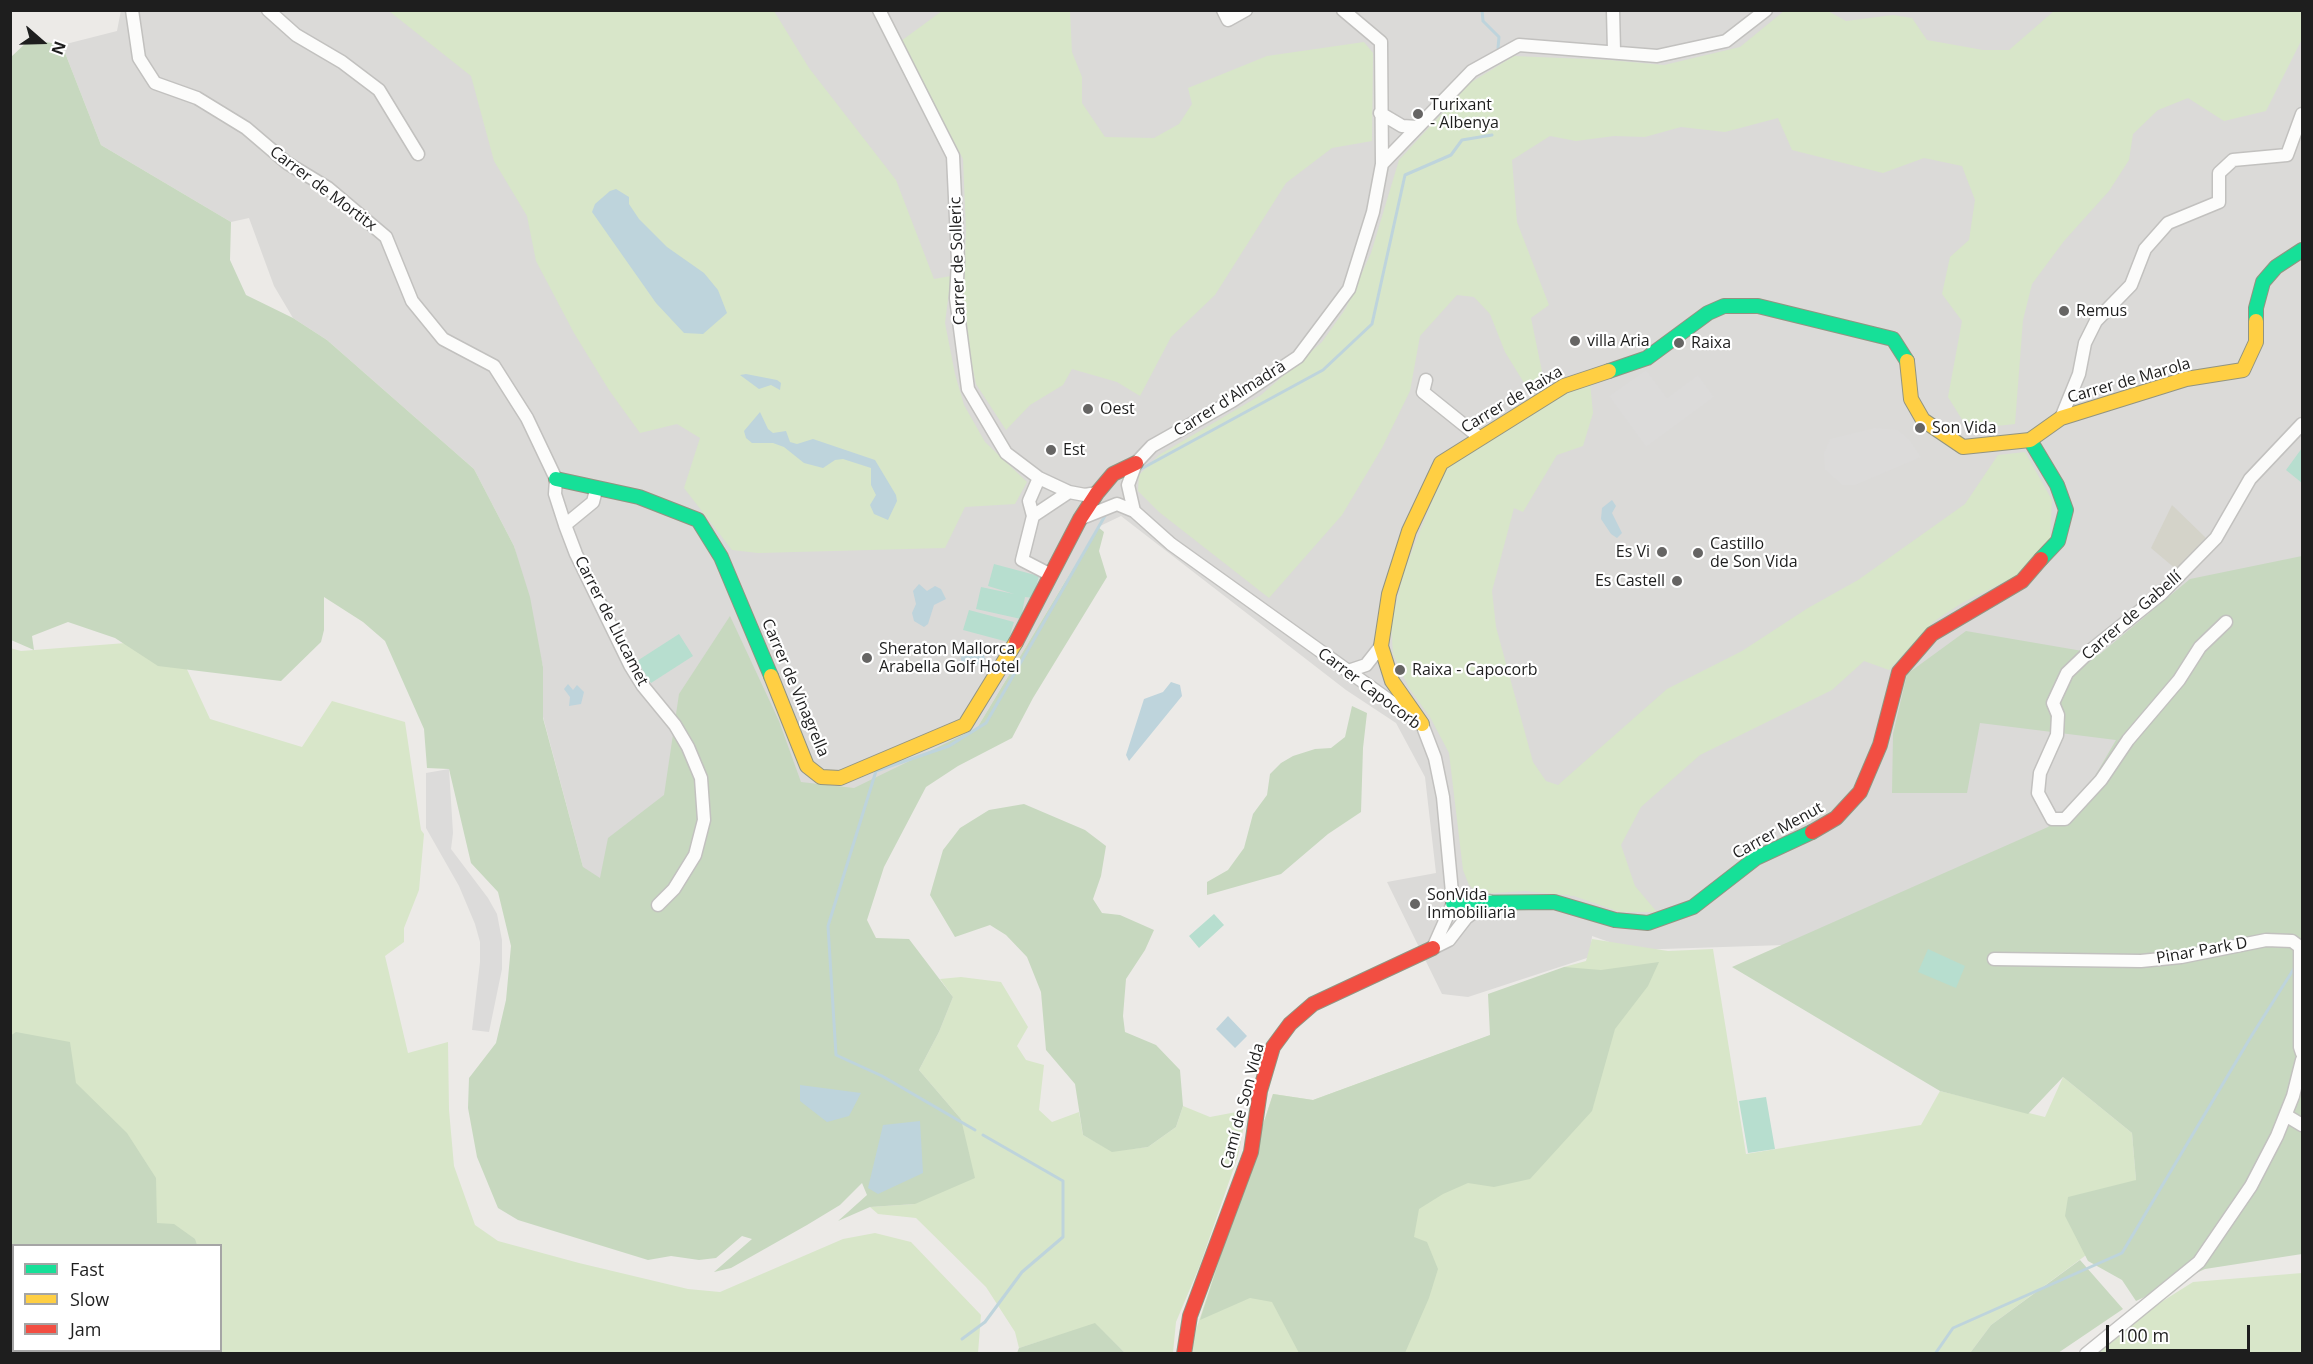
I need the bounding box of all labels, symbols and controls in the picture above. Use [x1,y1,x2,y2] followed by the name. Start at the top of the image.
[12,12,72,72] north arrow
[46,38,71,58] text: N
[1430,95,1499,133] place label: Turixant - Albenya
[1411,107,1425,121] marker: Turixant - Albenya
[266,143,380,235] street label: Carrer de Mortitx
[946,197,970,325] street label: Carrer de Solleric
[2076,301,2127,321] place label: Remus
[2057,304,2071,318] marker: Remus
[1587,331,1650,351] place label: villa Aria
[1691,333,1731,353] place label: Raixa
[1568,334,1582,348] marker: villa Aria
[1672,336,1686,350] marker: Raixa
[2065,354,2193,408] street label: Carrer de Marola
[1171,357,1289,441] street label: Carrer d'Almadrà
[1458,362,1566,438] street label: Carrer de Raixa
[1100,399,1135,419] place label: Oest
[1081,402,1095,416] marker: Oest
[1932,418,1997,438] place label: Son Vida
[1913,421,1927,435] marker: Son Vida
[1063,440,1085,460] place label: Est
[1044,443,1058,457] marker: Est
[1710,534,1798,572] place label: Castillo de Son Vida
[1616,542,1650,562] place label: Es Vi
[1655,545,1669,559] marker: Es Vi
[1691,546,1705,560] marker: Castillo de Son Vida
[570,553,652,689] street label: Carrer de Llucamet
[2078,567,2186,665] street label: Carrer de Gabellí
[1595,571,1665,591] place label: Es Castell
[1670,574,1684,588] marker: Es Castell
[757,616,833,760] street label: Carrer de Vinagrella
[879,639,1019,677] place label: Sheraton Mallorca Arabella Golf Hotel
[1314,644,1424,734] street label: Carrer Capocorb
[860,651,874,665] marker: Sheraton Mallorca Arabella Golf Hotel
[1412,660,1538,680] place label: Raixa - Capocorb
[1393,663,1407,677] marker: Raixa - Capocorb
[1729,798,1827,864] street label: Carrer Menut
[1427,885,1516,923] place label: SonVida Inmobiliaria
[1408,897,1422,911] marker: SonVida Inmobiliaria
[2155,934,2249,968] street label: Pinar Park D
[1217,1041,1269,1171] street label: Camí de Son Vida
[12,1244,222,1352] legend
[70,1257,104,1281] text: Fast
[70,1287,109,1311] text: Slow
[2109,1313,2253,1351] scale bar
[70,1317,102,1341] text: Jam
[2117,1323,2169,1347] text: 100 m

